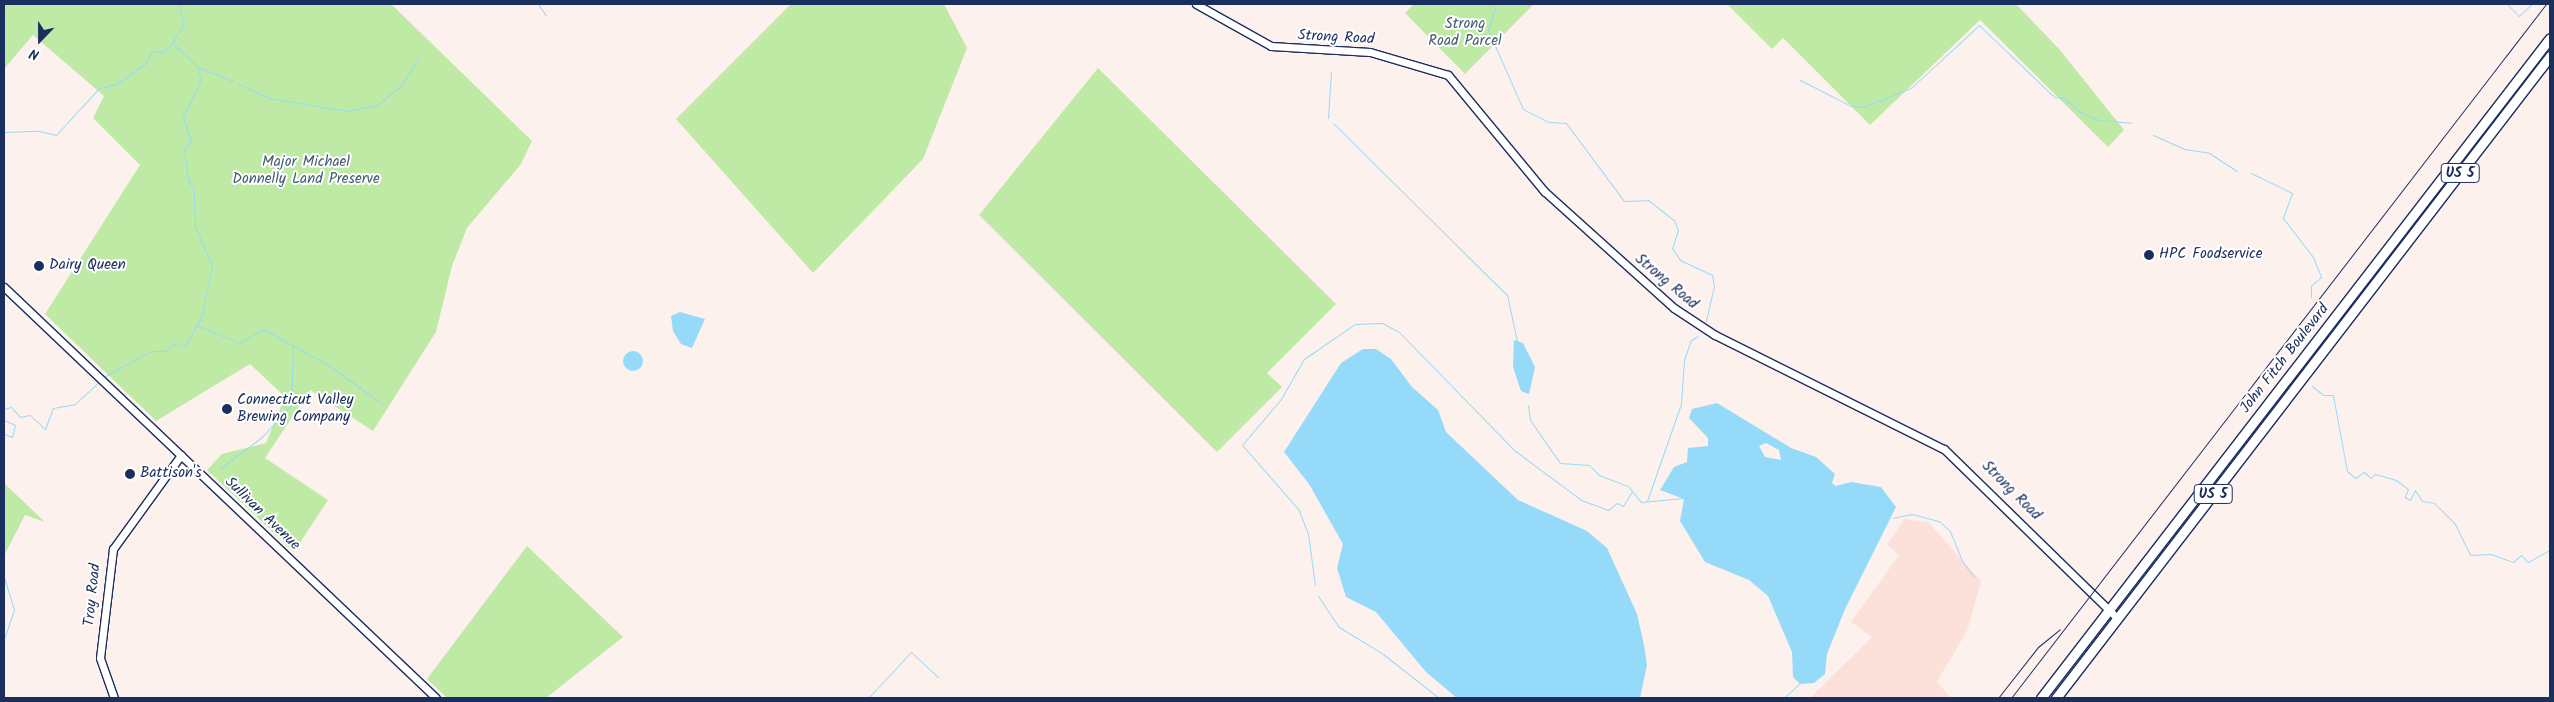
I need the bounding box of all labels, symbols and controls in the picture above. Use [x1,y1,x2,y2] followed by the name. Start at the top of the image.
[15,15,65,65] north arrow
[1428,15,1502,50] park label: Strong Road Parcel
[1297,27,1375,49] street label: Strong Road
[26,42,43,66] text: N
[232,153,380,188] park label: Major Michael Donnelly Land Preserve
[2440,162,2480,184] road number: US 5
[2159,246,2263,264] place label: HPC Foodservice
[2143,249,2155,261] marker: HPC Foodservice
[1631,250,1701,314] street label: Strong Road
[49,257,126,275] place label: Dairy Queen
[33,260,45,272] marker: Dairy Queen
[2237,301,2333,417] street label: John Fitch Boulevard
[237,391,353,426] place label: Connecticut Valley Brewing Company
[221,403,233,415] marker: Connecticut Valley Brewing Company
[1978,458,2044,524] street label: Strong Road
[140,465,202,483] place label: Battison's
[124,468,136,480] marker: Battison's
[221,474,303,554] street label: Sullivan Avenue
[2193,482,2233,506] road number: US 5
[81,563,105,627] street label: Troy Road

